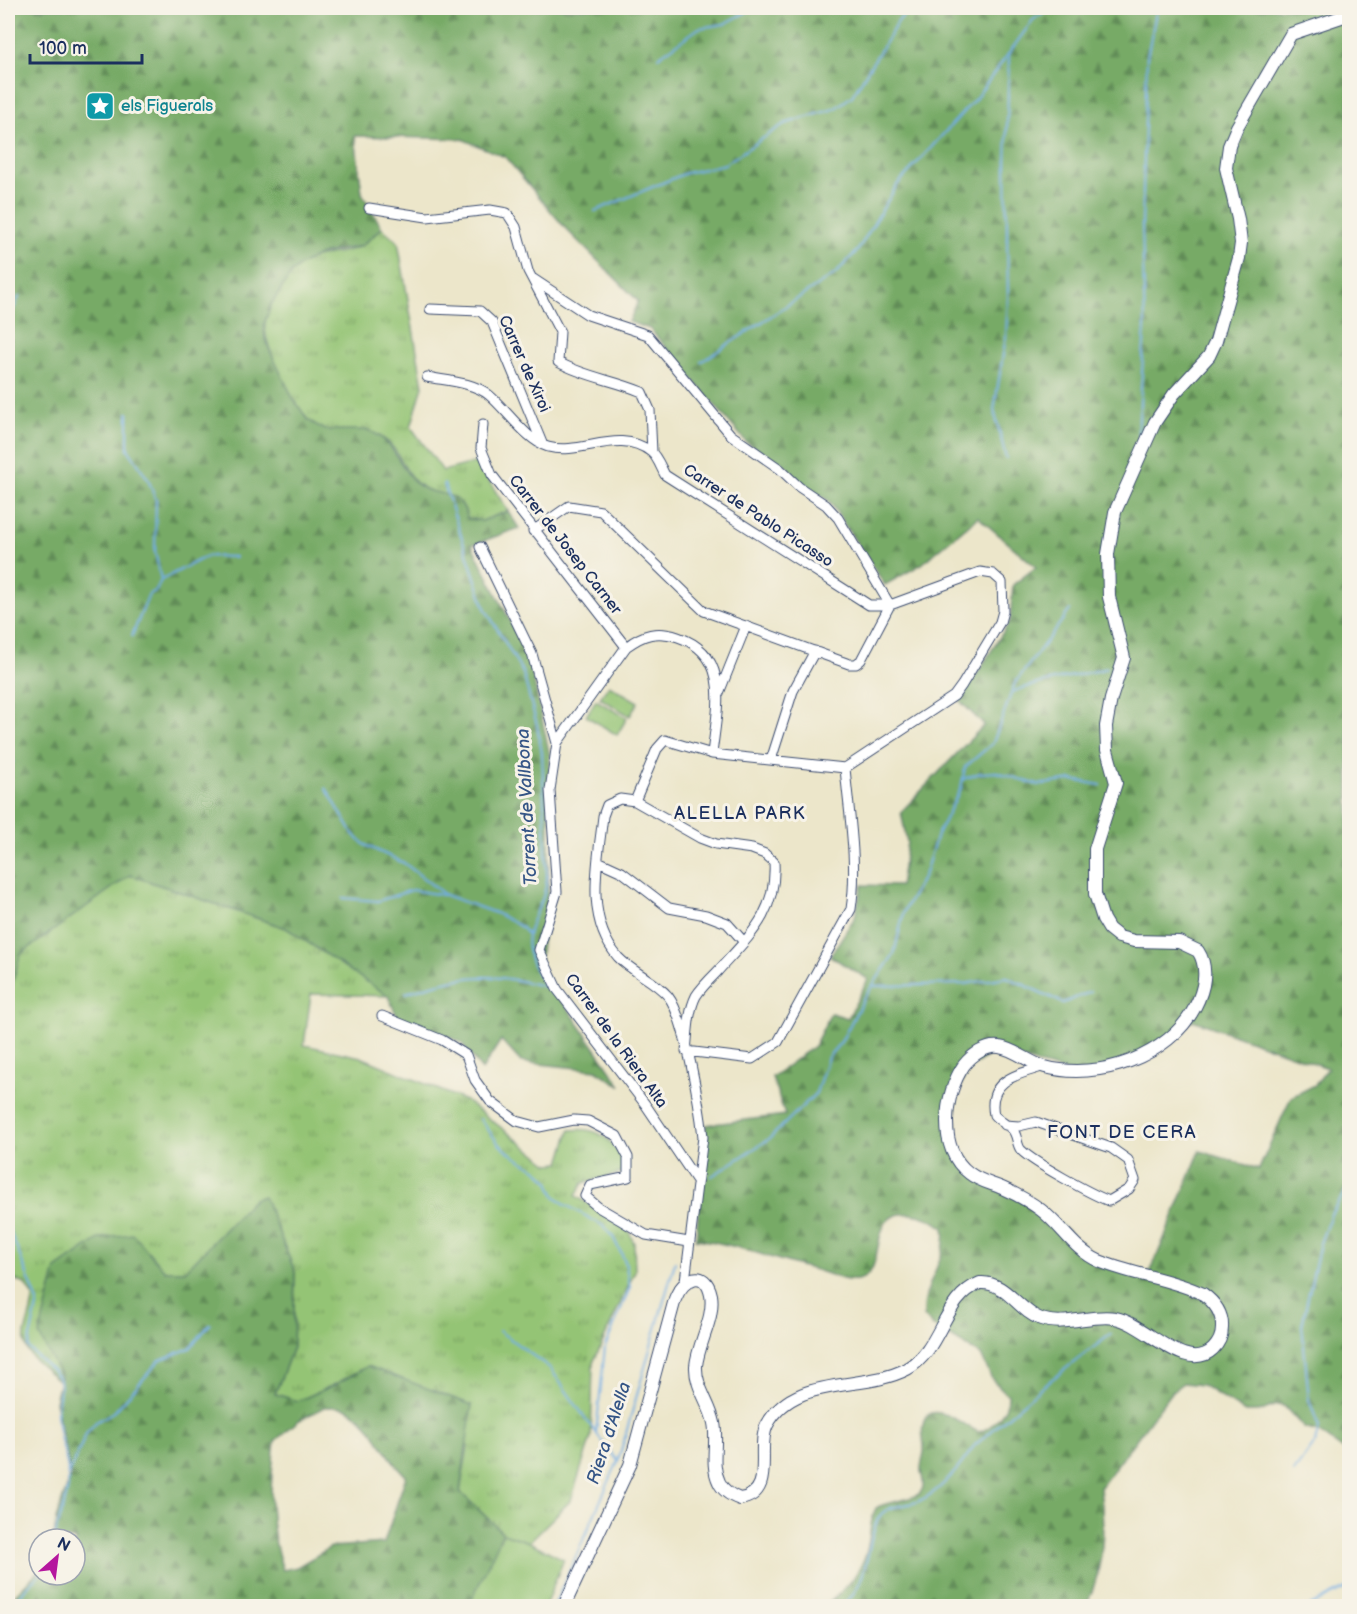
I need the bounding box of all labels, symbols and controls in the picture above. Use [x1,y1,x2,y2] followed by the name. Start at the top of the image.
[30,27,142,65] scale bar
[39,38,87,59] text: 100 m
[84,90,116,122] place icon: els Figuerals
[121,97,213,116] place label: els Figuerals
[494,312,554,416] street label: Carrer de Xiroi
[679,460,837,572] street label: Carrer de Pablo Picasso
[505,471,626,619] street label: Carrer de Josep Carner
[512,728,542,886] water label: Torrent de Vallbona
[674,803,806,824] district label: ALELLA PARK
[561,970,671,1112] street label: Carrer de la Riera Alta
[1047,1122,1197,1143] district label: FONT DE CERA
[583,1379,635,1487] water label: Riera d'Alella
[27,1527,87,1587] north arrow
[54,1534,73,1556] text: N

